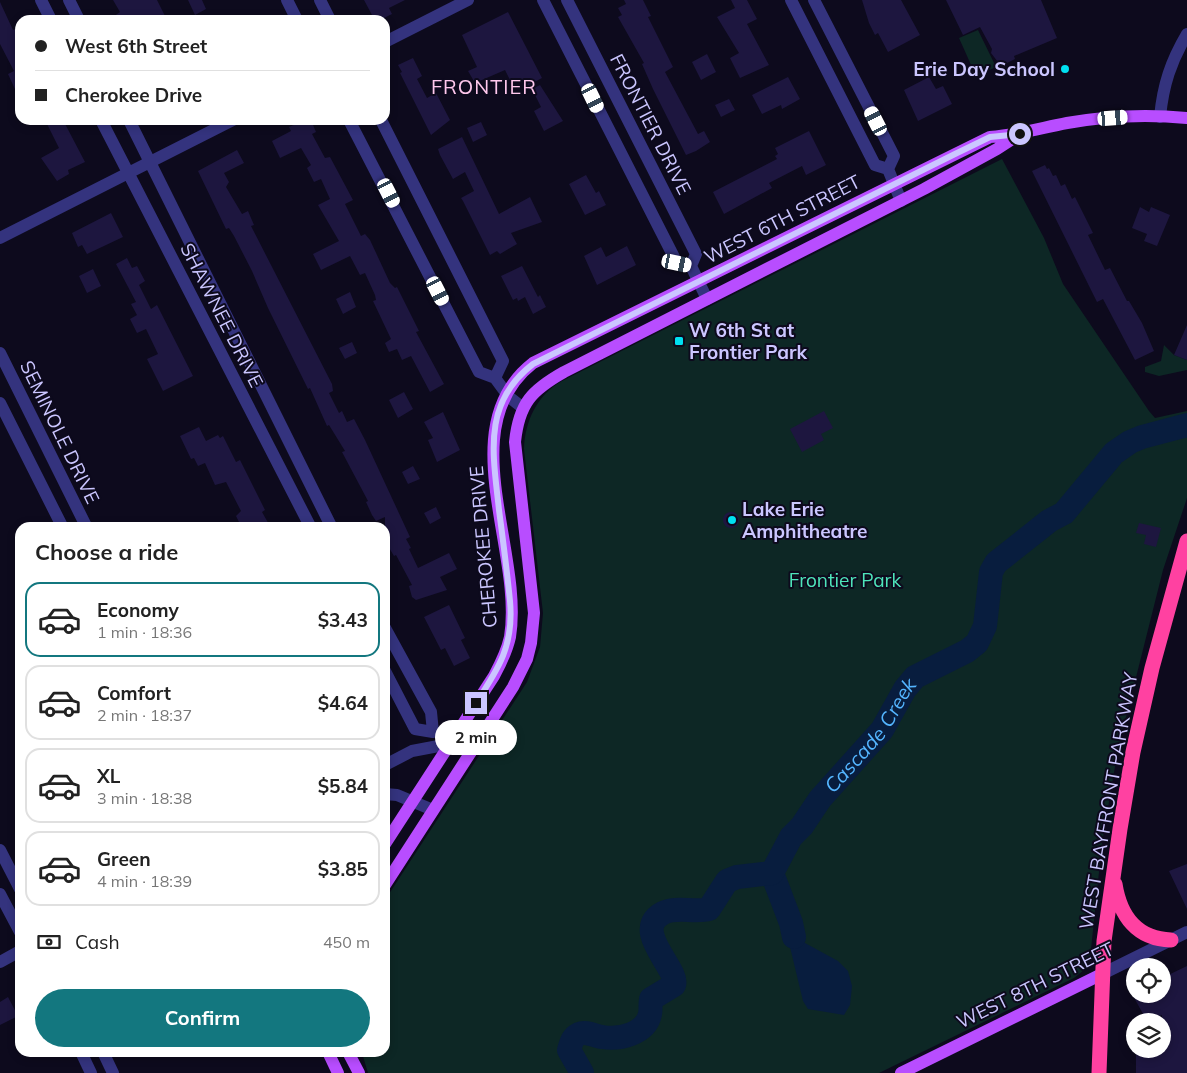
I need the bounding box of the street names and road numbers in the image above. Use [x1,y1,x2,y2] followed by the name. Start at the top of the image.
[605,50,697,198] street label: FRONTIER DRIVE
[700,169,865,269] street label: WEST 6TH STREET
[175,239,269,391] street label: SHAWNEE DRIVE
[15,357,105,507] street label: SEMINOLE DRIVE
[464,465,502,629] street label: CHEROKEE DRIVE
[1074,670,1143,931] street label: WEST BAYFRONT PARKWAY
[952,936,1118,1034] street label: WEST 8TH STREET

